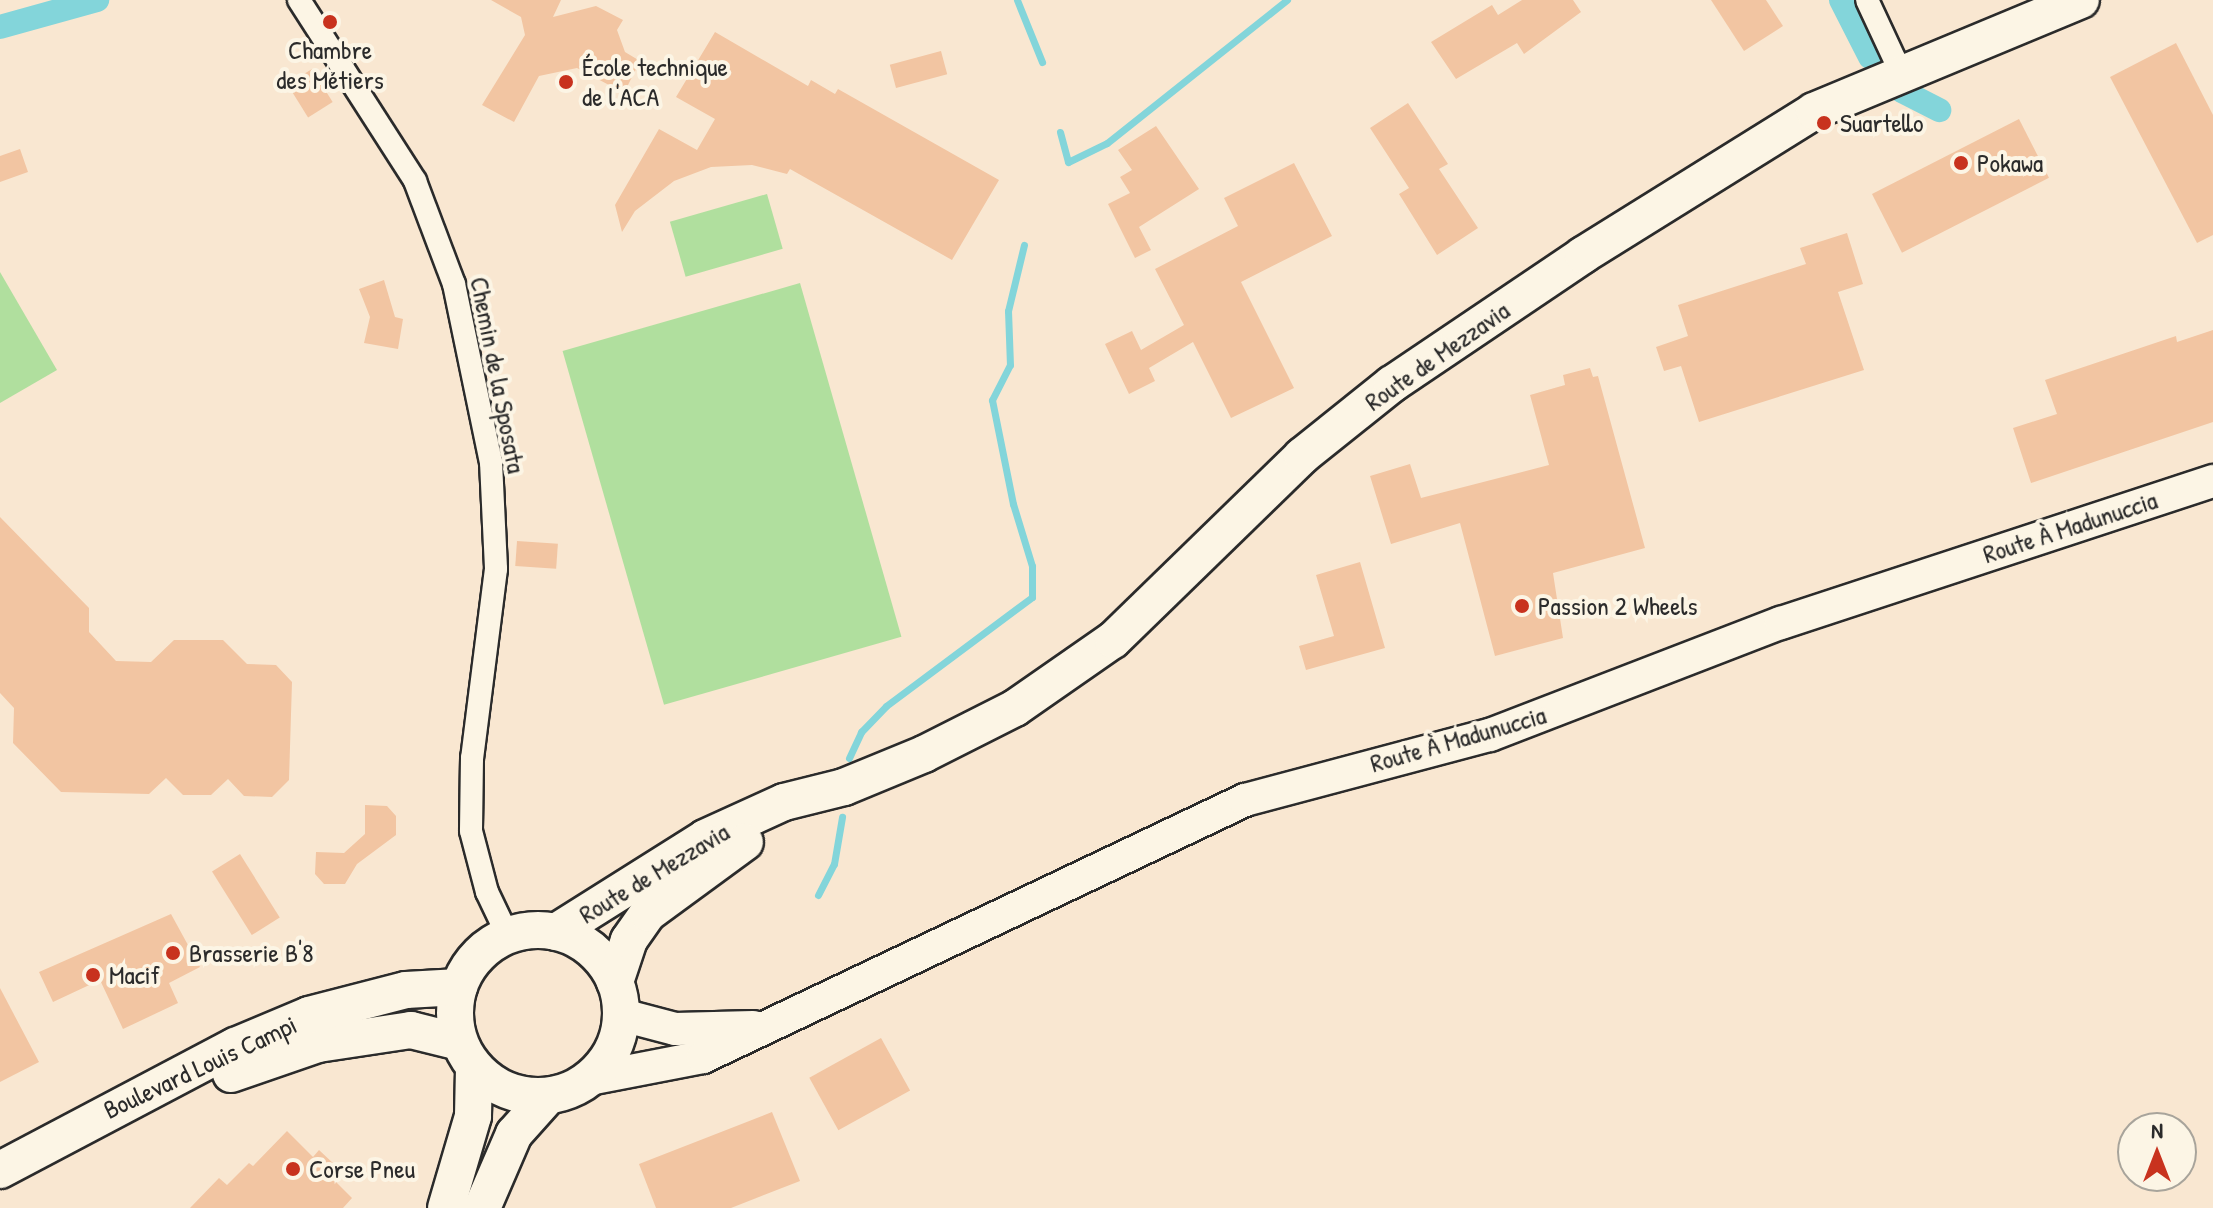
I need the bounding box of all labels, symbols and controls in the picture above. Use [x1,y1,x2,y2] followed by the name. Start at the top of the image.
[321,13,339,31] marker: Chambre des Métiers
[276,34,384,96] place label: Chambre des Métiers
[582,51,728,112] place label: École technique de l'ACA
[557,73,575,91] marker: École technique de l'ACA
[1840,107,1924,139] place label: Suartello
[1815,114,1833,132] marker: Suartello
[1977,147,2043,179] place label: Pokawa
[1952,154,1970,172] marker: Pokawa
[464,274,532,476] street label: Chemin de la Sposata
[1359,295,1515,417] street label: Route de Mezzavia
[1979,484,2161,570] street label: Route À Madunuccia
[1538,590,1697,622] place label: Passion 2 Wheels
[1513,597,1531,615] marker: Passion 2 Wheels
[1367,699,1549,779] street label: Route À Madunuccia
[573,816,735,930] street label: Route de Mezzavia
[189,937,314,969] place label: Brasserie B'8
[164,944,182,962] marker: Brasserie B'8
[109,959,160,991] place label: Macif
[84,966,102,984] marker: Macif
[98,1009,302,1125] street label: Boulevard Louis Campi
[2117,1112,2197,1192] north arrow
[2151,1115,2163,1145] text: N
[309,1153,415,1185] place label: Corse Pneu
[284,1160,302,1178] marker: Corse Pneu

